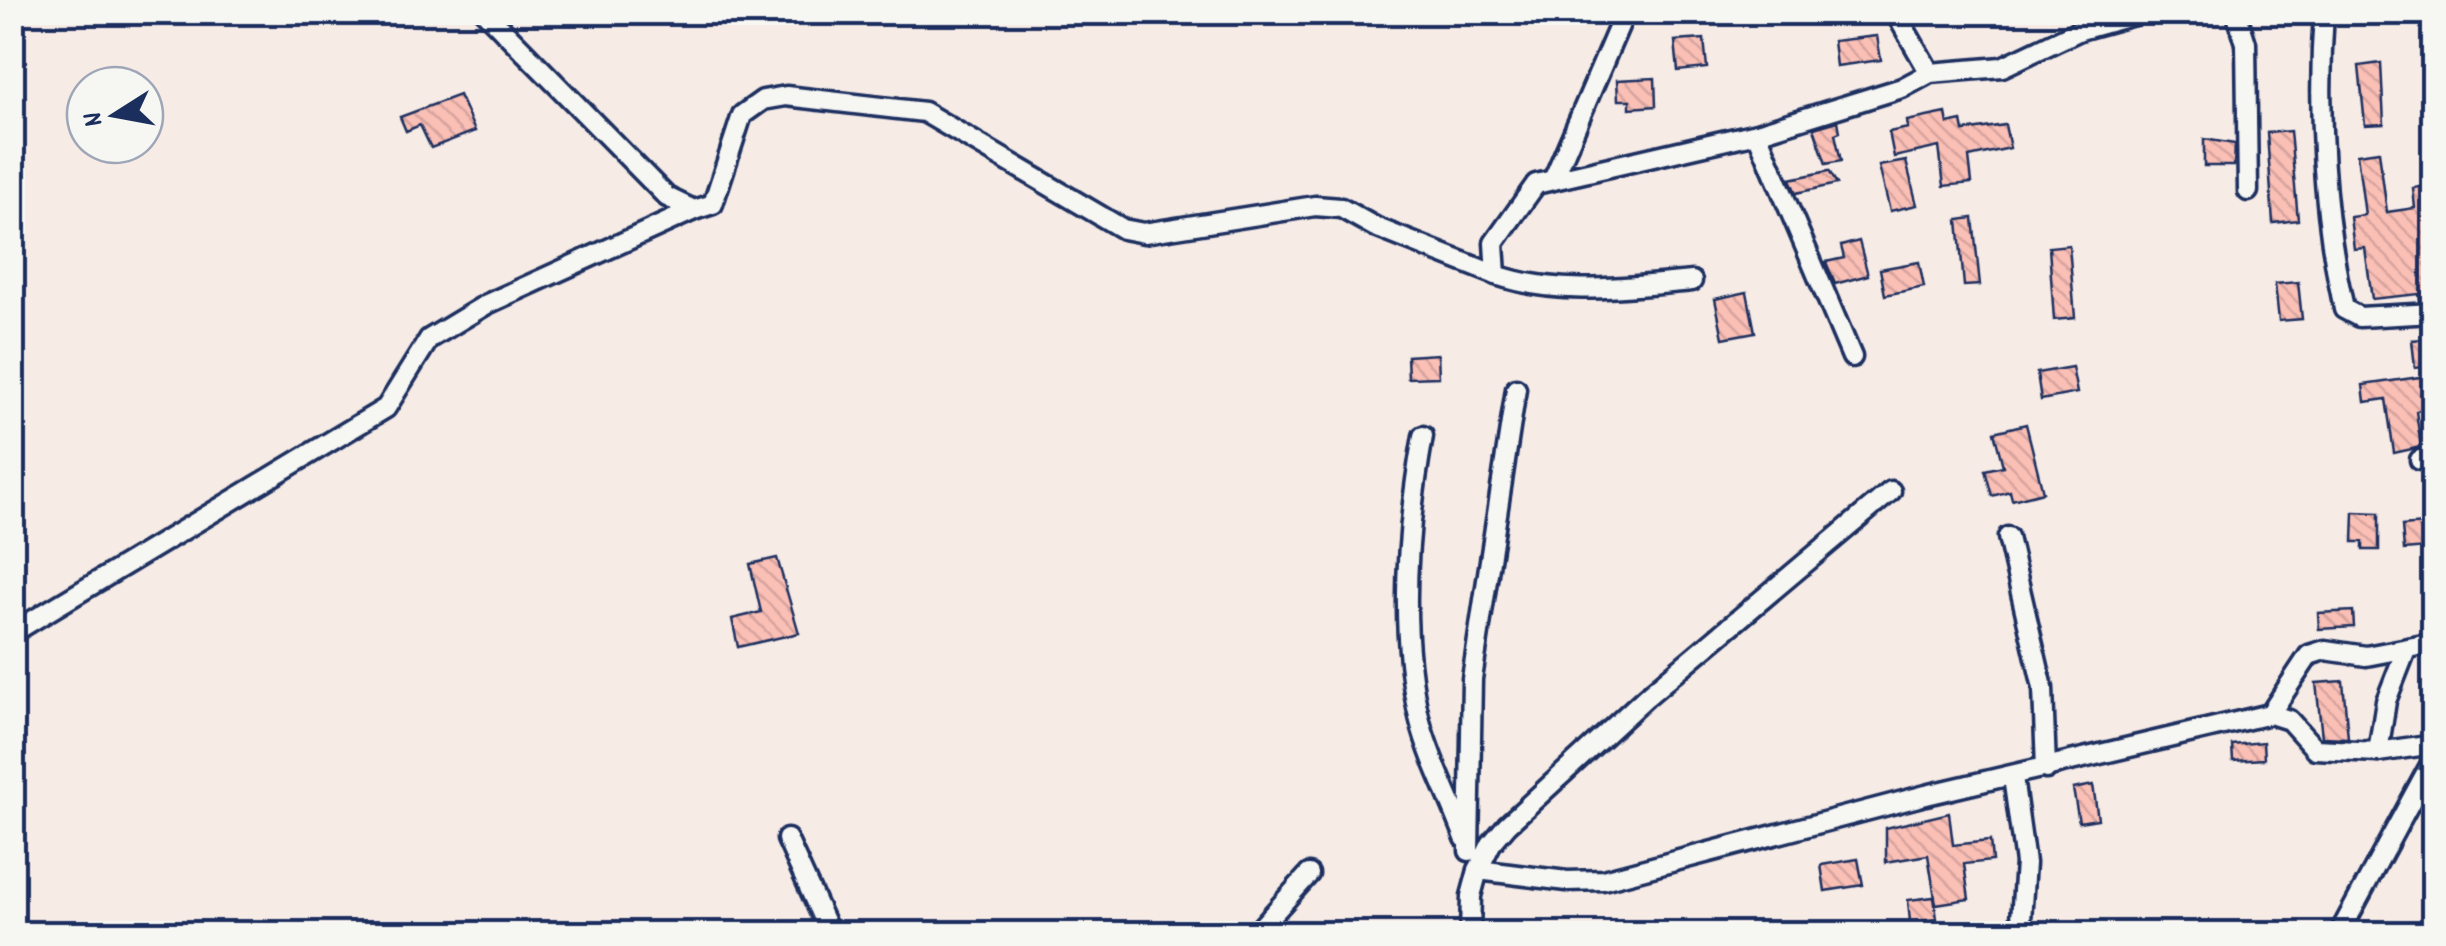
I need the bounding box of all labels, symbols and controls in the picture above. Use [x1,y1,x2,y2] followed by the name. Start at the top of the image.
[65,65,165,165] north arrow
[74,108,116,129] text: N

